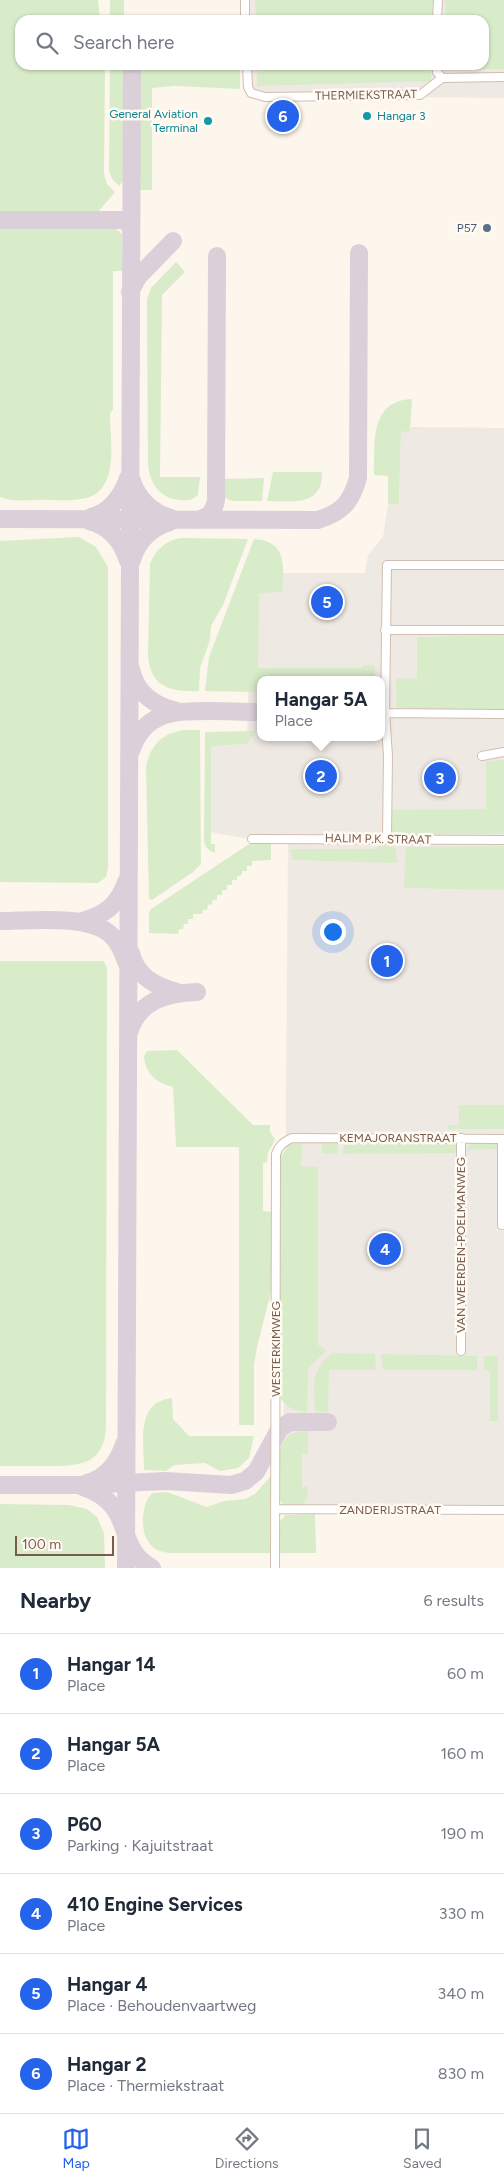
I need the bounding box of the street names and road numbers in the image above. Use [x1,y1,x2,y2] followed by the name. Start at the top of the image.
[315,87,418,103] street label: THERMIEKSTRAAT
[325,831,432,847] street label: HALIM P.K. STRAAT
[339,1131,457,1145] street label: KEMAJORANSTRAAT
[454,1157,468,1333] street label: VAN WEERDEN-POELMANWEG
[269,1301,283,1397] street label: WESTERKIMWEG
[339,1503,441,1517] street label: ZANDERIJSTRAAT

